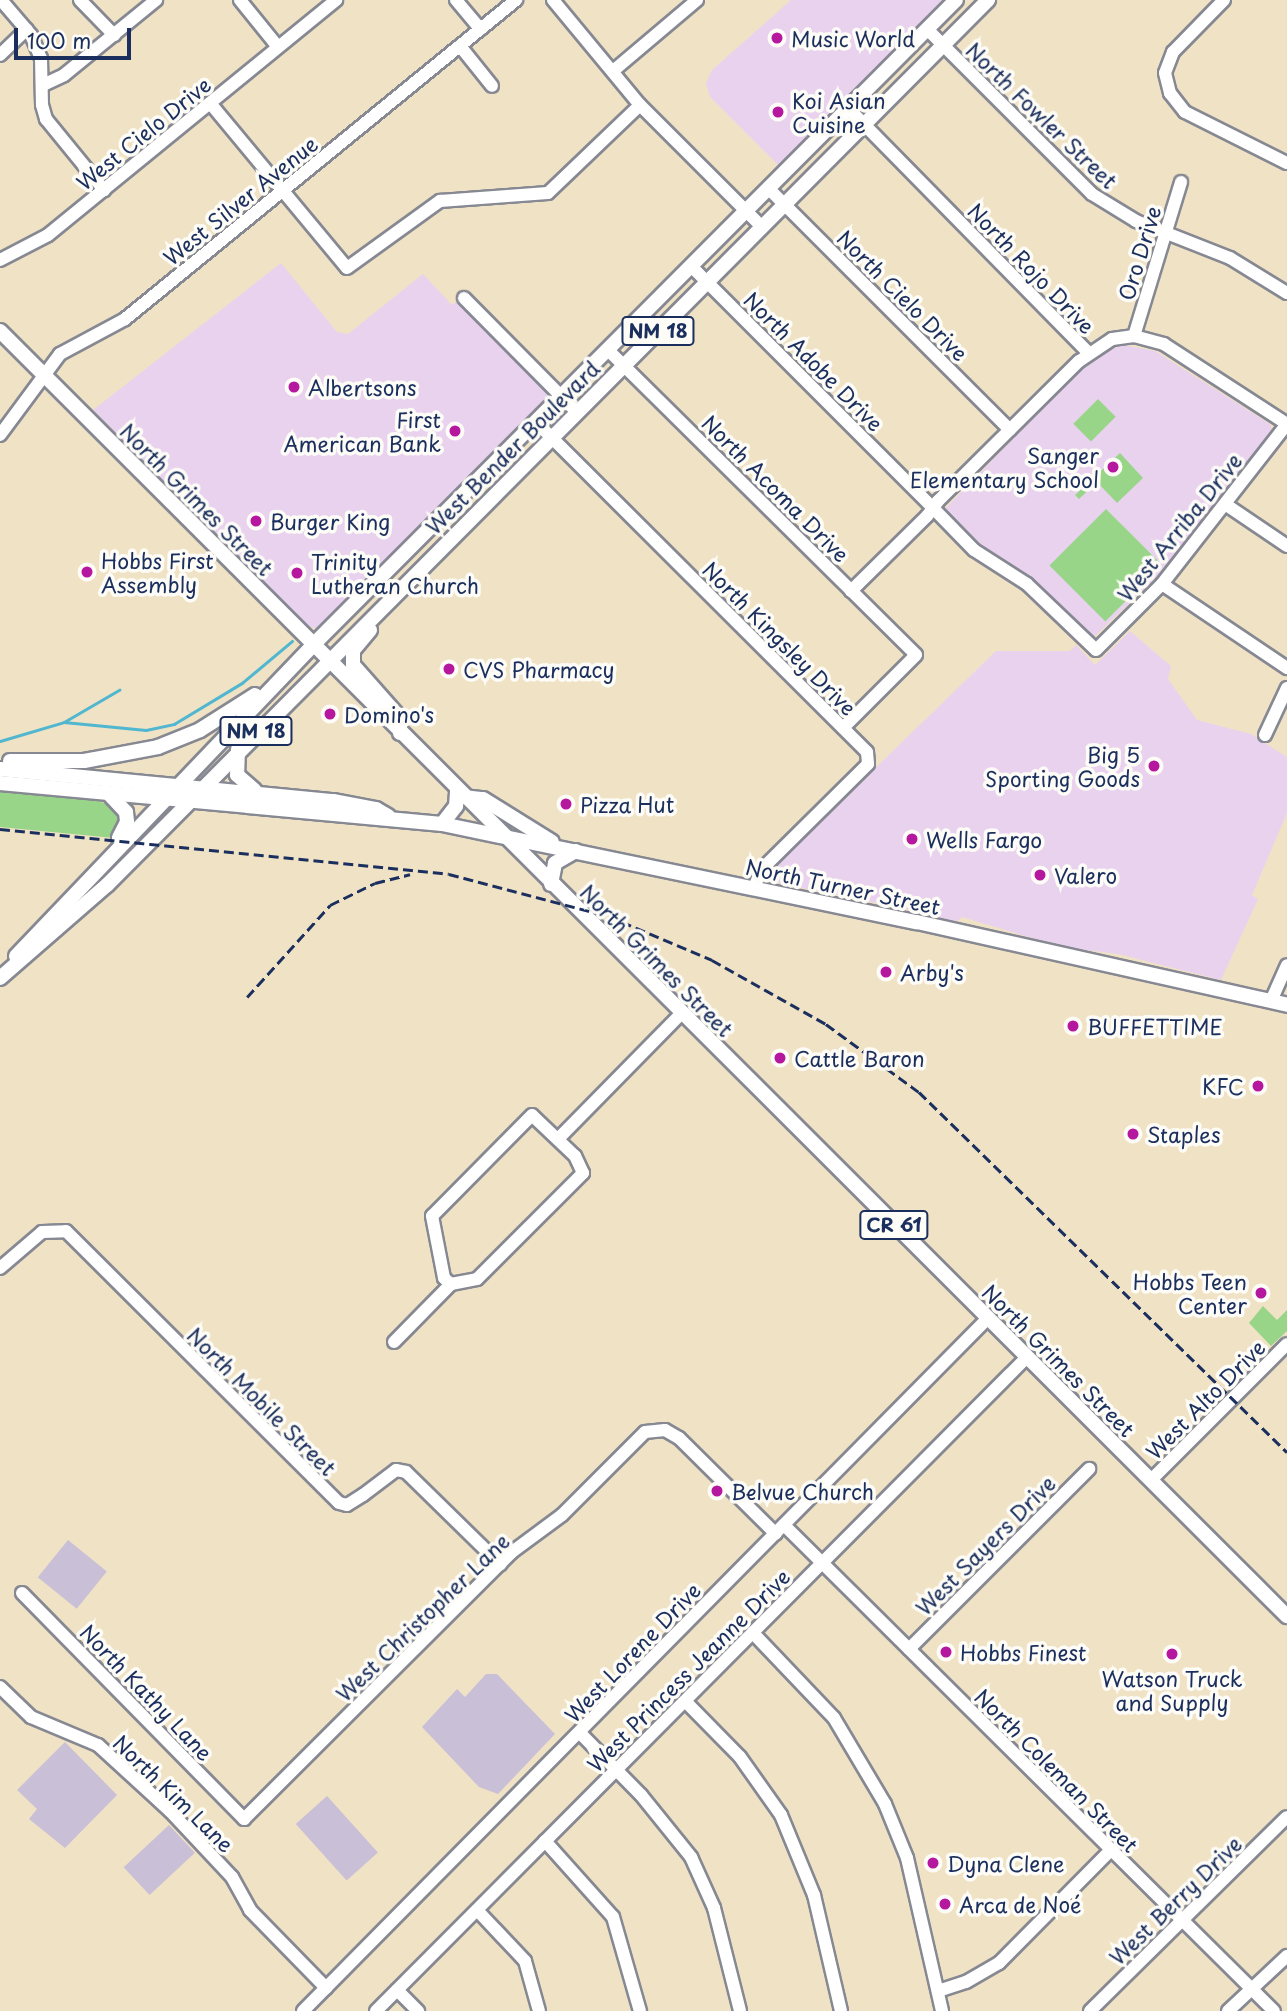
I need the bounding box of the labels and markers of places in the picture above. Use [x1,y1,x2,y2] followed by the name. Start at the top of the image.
[791,25,915,51] place label: Music World
[769,30,785,46] marker: Music World
[792,87,887,137] place label: Koi Asian Cuisine
[770,104,786,120] marker: Koi Asian Cuisine
[308,374,417,400] place label: Albertsons
[286,379,302,395] marker: Albertsons
[284,406,441,456] place label: First American Bank
[447,423,463,439] marker: First American Bank
[910,442,1099,492] place label: Sanger Elementary School
[1105,459,1121,475] marker: Sanger Elementary School
[270,508,389,534] place label: Burger King
[248,513,264,529] marker: Burger King
[101,547,215,597] place label: Hobbs First Assembly
[311,548,479,598] place label: Trinity Lutheran Church
[79,564,95,580] marker: Hobbs First Assembly
[289,565,305,581] marker: Trinity Lutheran Church
[463,656,618,682] place label: CVS Pharmacy
[441,661,457,677] marker: CVS Pharmacy
[344,701,434,727] place label: Domino's
[322,706,338,722] marker: Domino's
[986,741,1140,791] place label: Big 5 Sporting Goods
[1146,758,1162,774] marker: Big 5 Sporting Goods
[580,791,676,817] place label: Pizza Hut
[558,796,574,812] marker: Pizza Hut
[926,826,1044,852] place label: Wells Fargo
[904,831,920,847] marker: Wells Fargo
[1054,862,1117,888] place label: Valero
[1032,867,1048,883] marker: Valero
[900,959,964,985] place label: Arby's
[878,964,894,980] marker: Arby's
[1087,1013,1223,1039] place label: BUFFETTIME
[1065,1018,1081,1034] marker: BUFFETTIME
[794,1045,925,1071] place label: Cattle Baron
[772,1050,788,1066] marker: Cattle Baron
[1202,1073,1244,1099] place label: KFC
[1250,1078,1266,1094] marker: KFC
[1147,1121,1220,1147] place label: Staples
[1125,1126,1141,1142] marker: Staples
[1132,1268,1247,1318] place label: Hobbs Teen Center
[1253,1285,1269,1301] marker: Hobbs Teen Center
[731,1478,876,1504] place label: Belvue Church
[709,1483,725,1499] marker: Belvue Church
[960,1639,1089,1665] place label: Hobbs Finest
[938,1644,954,1660] marker: Hobbs Finest
[1164,1646,1180,1662] marker: Watson Truck and Supply
[1102,1665,1242,1715] place label: Watson Truck and Supply
[947,1850,1065,1876] place label: Dyna Clene
[925,1855,941,1871] marker: Dyna Clene
[959,1891,1084,1917] place label: Arca de Noé
[937,1896,953,1912] marker: Arca de Noé

